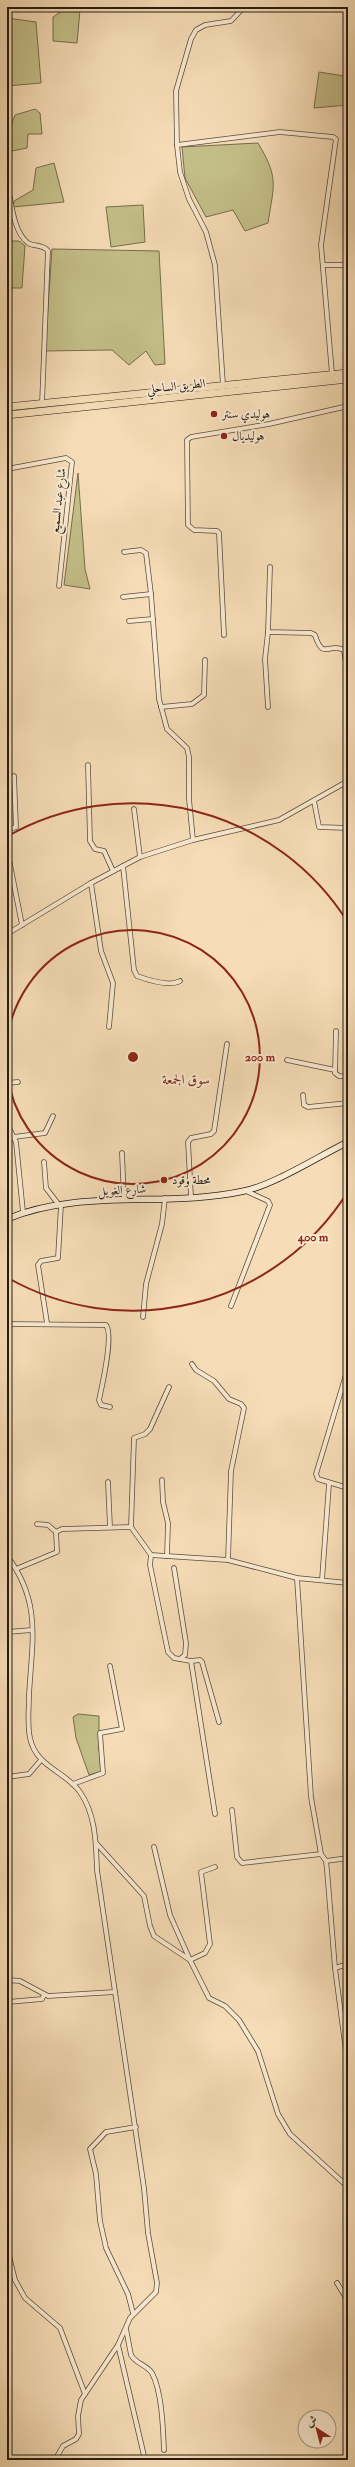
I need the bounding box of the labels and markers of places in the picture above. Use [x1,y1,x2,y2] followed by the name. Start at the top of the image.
[220,407,270,424] place label: هوليدي سنتر
[209,409,219,419] marker: هوليدي سنتر
[232,429,265,444] place label: هوليديال
[219,431,229,441] marker: هوليديال
[126,1050,140,1064] centre of rings
[172,1173,212,1188] place label: محطة وقود
[159,1175,169,1185] marker: محطة وقود

